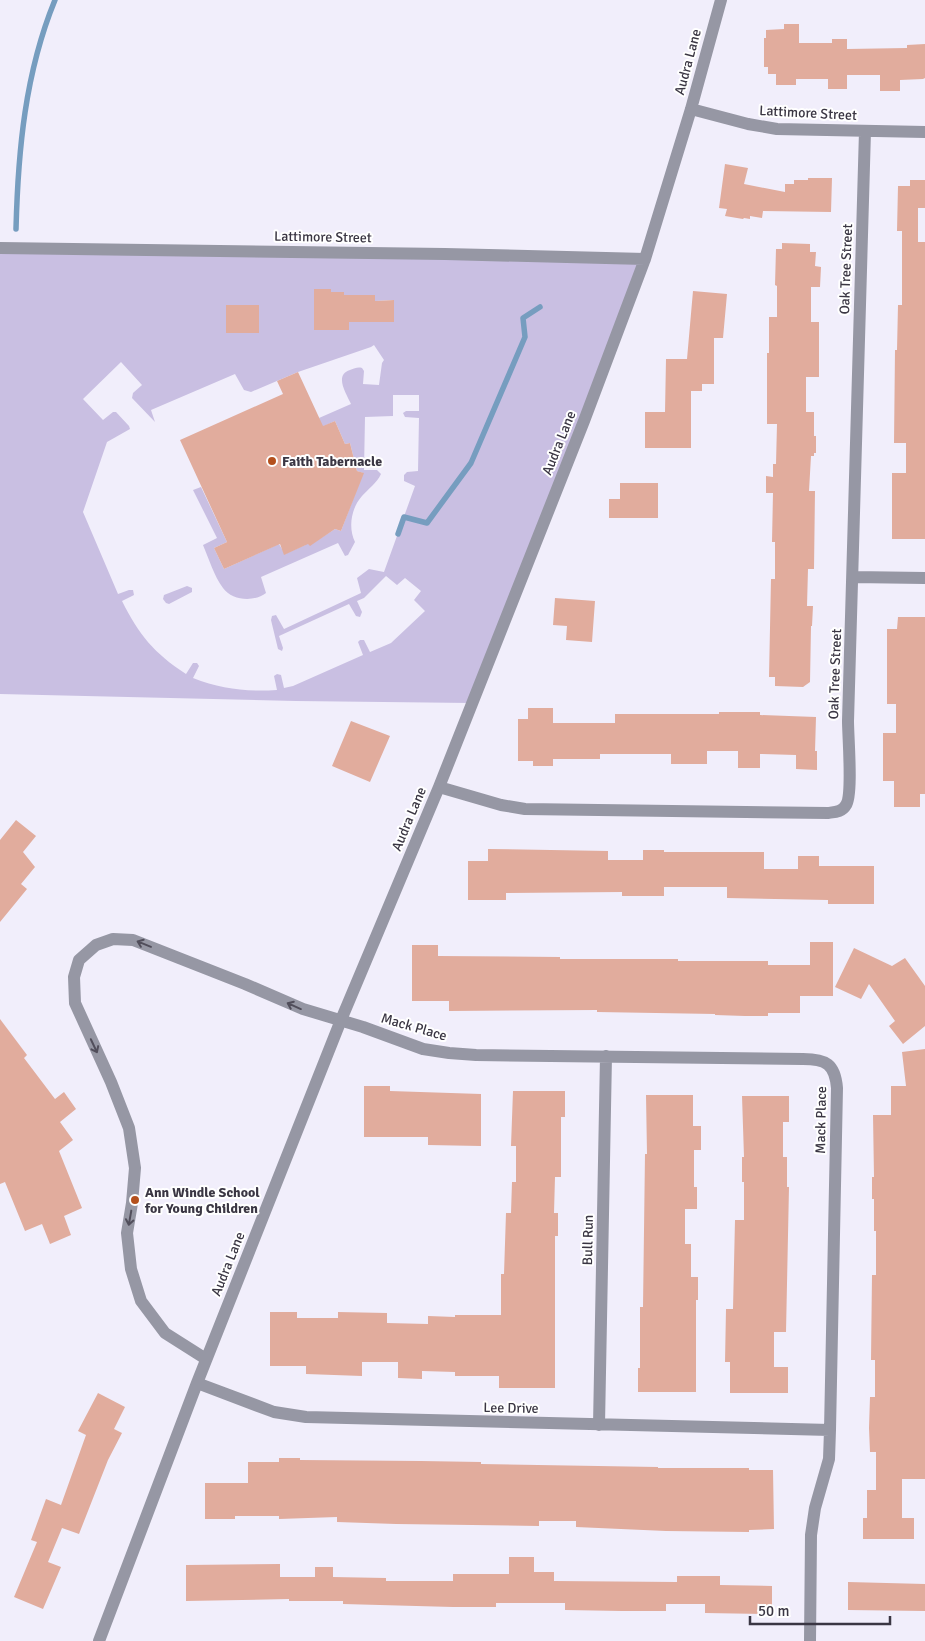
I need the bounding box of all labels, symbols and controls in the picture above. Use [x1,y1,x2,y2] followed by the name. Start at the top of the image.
[671,27,705,97] street label: Audra Lane
[759,102,857,124] street label: Lattimore Street
[836,223,856,315] street label: Oak Tree Street
[274,228,372,246] street label: Lattimore Street
[538,408,580,478] street label: Audra Lane
[282,453,382,470] place label: Faith Tabernacle
[266,455,278,467] marker: Faith Tabernacle
[825,628,845,720] street label: Oak Tree Street
[388,785,430,853] street label: Audra Lane
[137,939,152,948] one-way arrow
[287,1000,302,1010] one-way arrow
[379,1009,449,1045] street label: Mack Place
[90,1038,99,1053] one-way arrow
[812,1086,830,1154] street label: Mack Place
[144,1184,260,1217] place label: Ann Windle School for Young Children
[129,1194,141,1206] marker: Ann Windle School for Young Children
[124,1209,134,1225] one-way arrow
[579,1215,597,1265] street label: Bull Run
[207,1229,249,1299] street label: Audra Lane
[483,1399,539,1417] street label: Lee Drive
[750,1594,890,1626] scale bar
[758,1602,789,1620] text: 50 m

